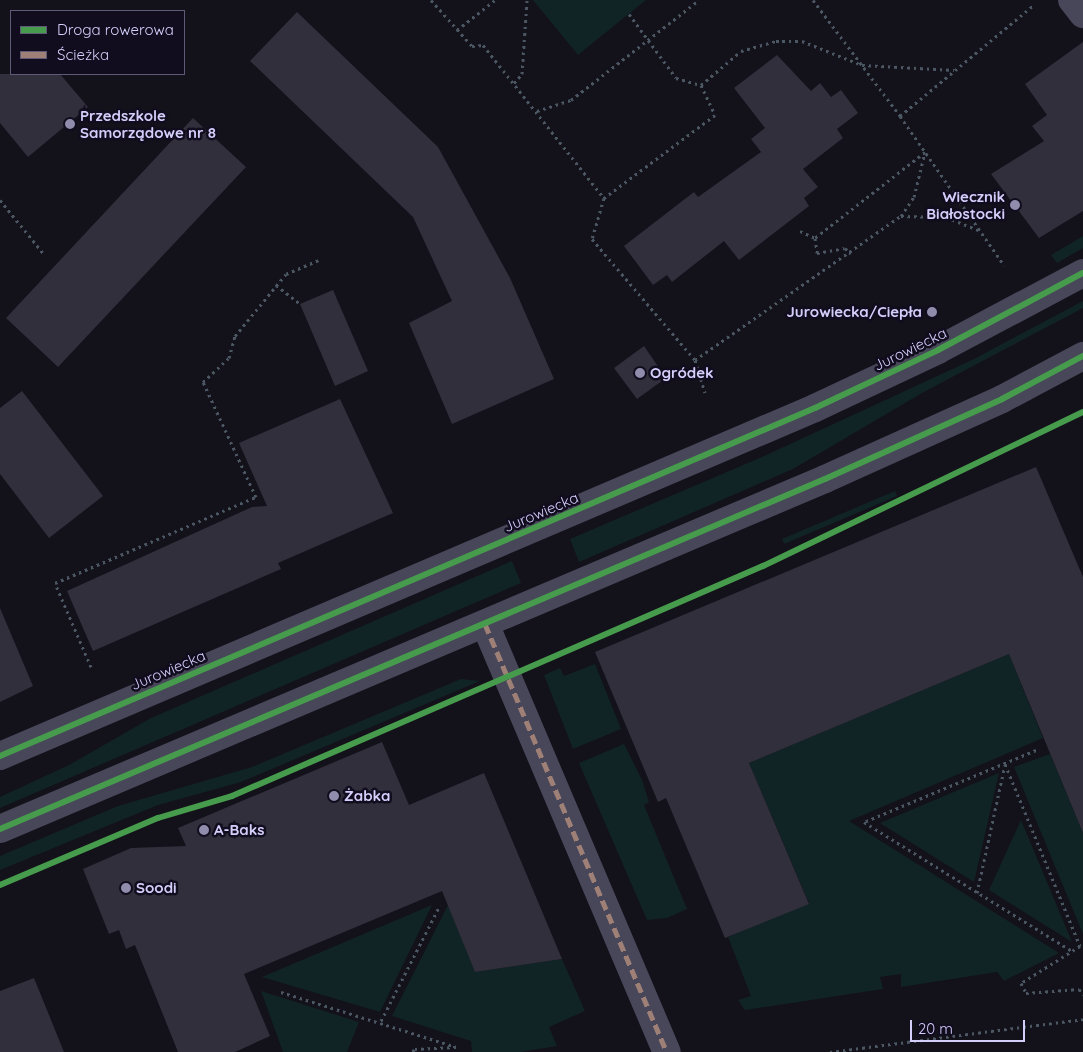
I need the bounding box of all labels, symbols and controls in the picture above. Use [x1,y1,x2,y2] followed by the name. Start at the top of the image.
[10,10,185,75] legend
[57,20,174,39] text: Droga rowerowa
[57,45,109,64] text: Ścieżka
[80,106,216,141] place label: Przedszkole Samorządowe nr 8
[64,118,76,130] marker: Przedszkole Samorządowe nr 8
[926,187,1005,222] place label: Wiecznik Białostocki
[1009,199,1021,211] marker: Wiecznik Białostocki
[787,303,922,321] place label: Jurowiecka/Ciepła
[926,306,938,318] marker: Jurowiecka/Ciepła
[870,324,950,374] street label: Jurowiecka
[650,364,714,382] place label: Ogródek
[634,367,646,379] marker: Ogródek
[501,488,581,536] street label: Jurowiecka
[128,646,208,694] street label: Jurowiecka
[344,787,390,805] place label: Żabka
[328,790,340,802] marker: Żabka
[214,821,264,839] place label: A-Baks
[198,824,210,836] marker: A-Baks
[136,879,177,897] place label: Soodi
[120,882,132,894] marker: Soodi
[913,1010,1028,1042] scale bar
[918,1019,953,1038] text: 20 m

